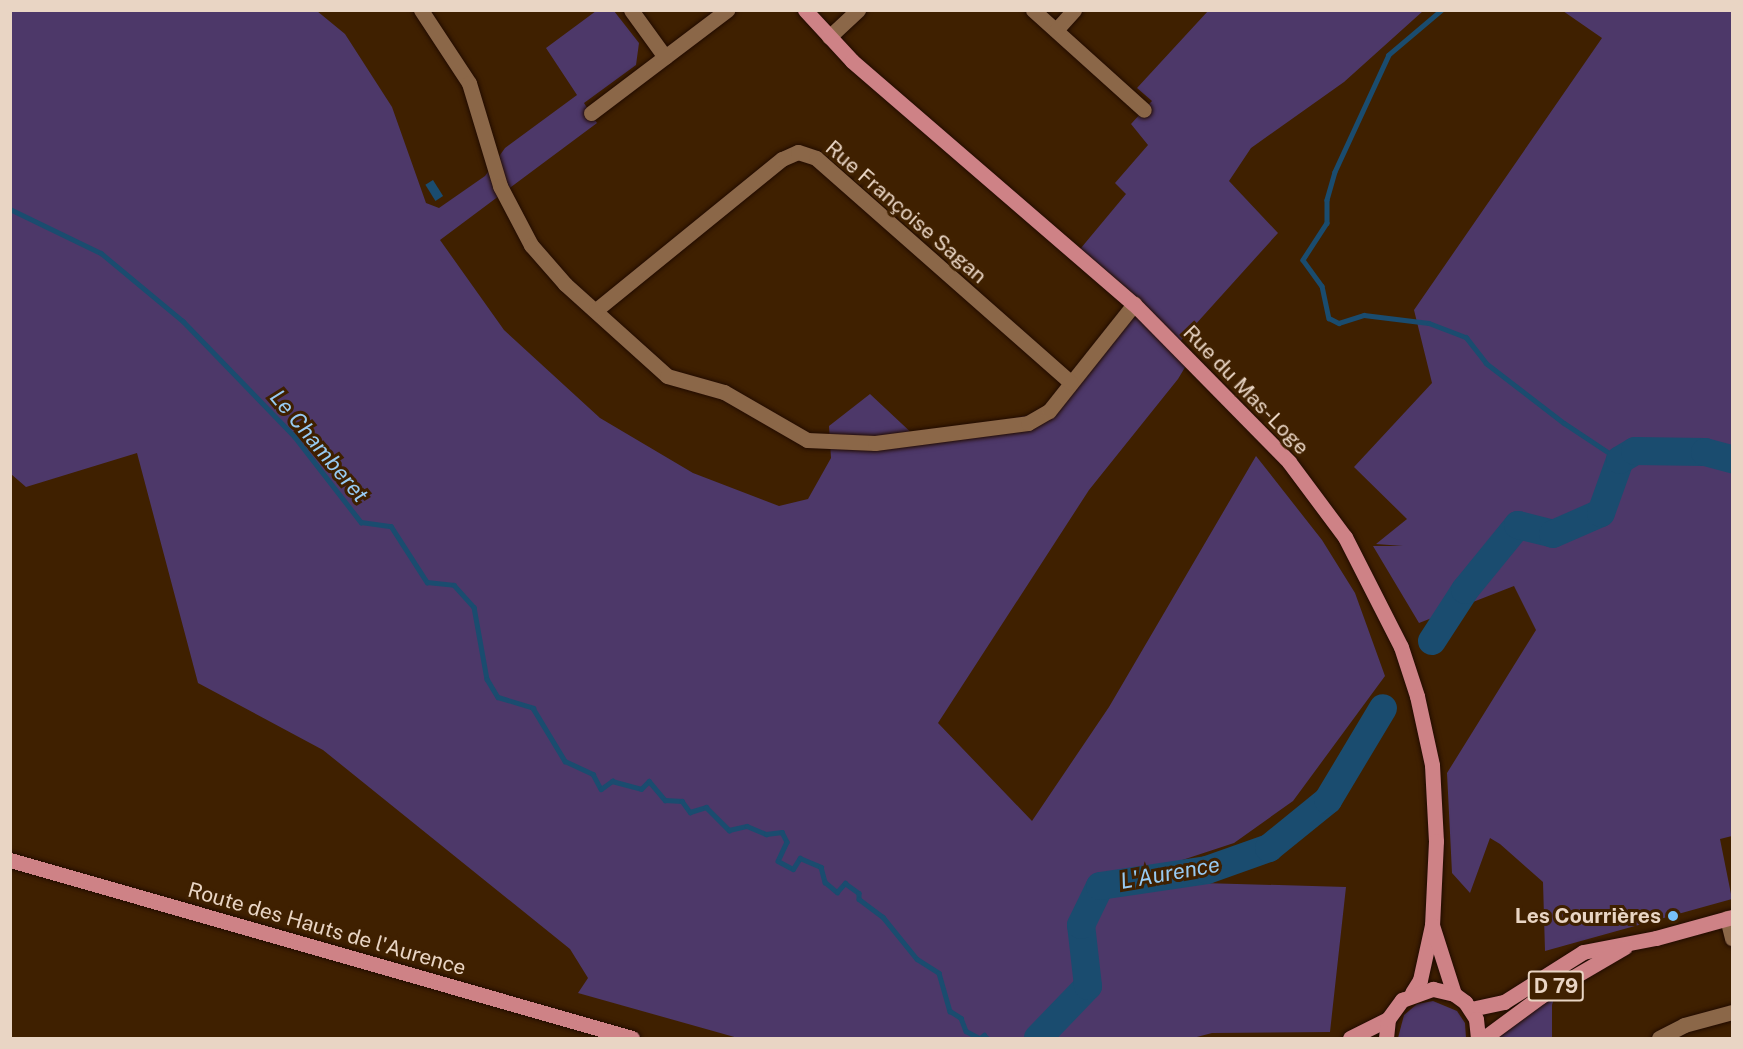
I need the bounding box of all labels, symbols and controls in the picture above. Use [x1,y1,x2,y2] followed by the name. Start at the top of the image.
[820,135,992,289] street label: Rue Françoise Sagan
[1178,320,1314,460] street label: Rue du Mas-Loge
[264,384,374,508] water label: Le Chamberet
[1118,851,1222,895] water label: L'Aurence
[185,877,469,981] street label: Route des Hauts de l'Aurence
[1515,903,1661,929] place label: Les Courrières
[1666,909,1680,923] marker: Les Courrières
[1528,969,1584,1003] road number: D 79

